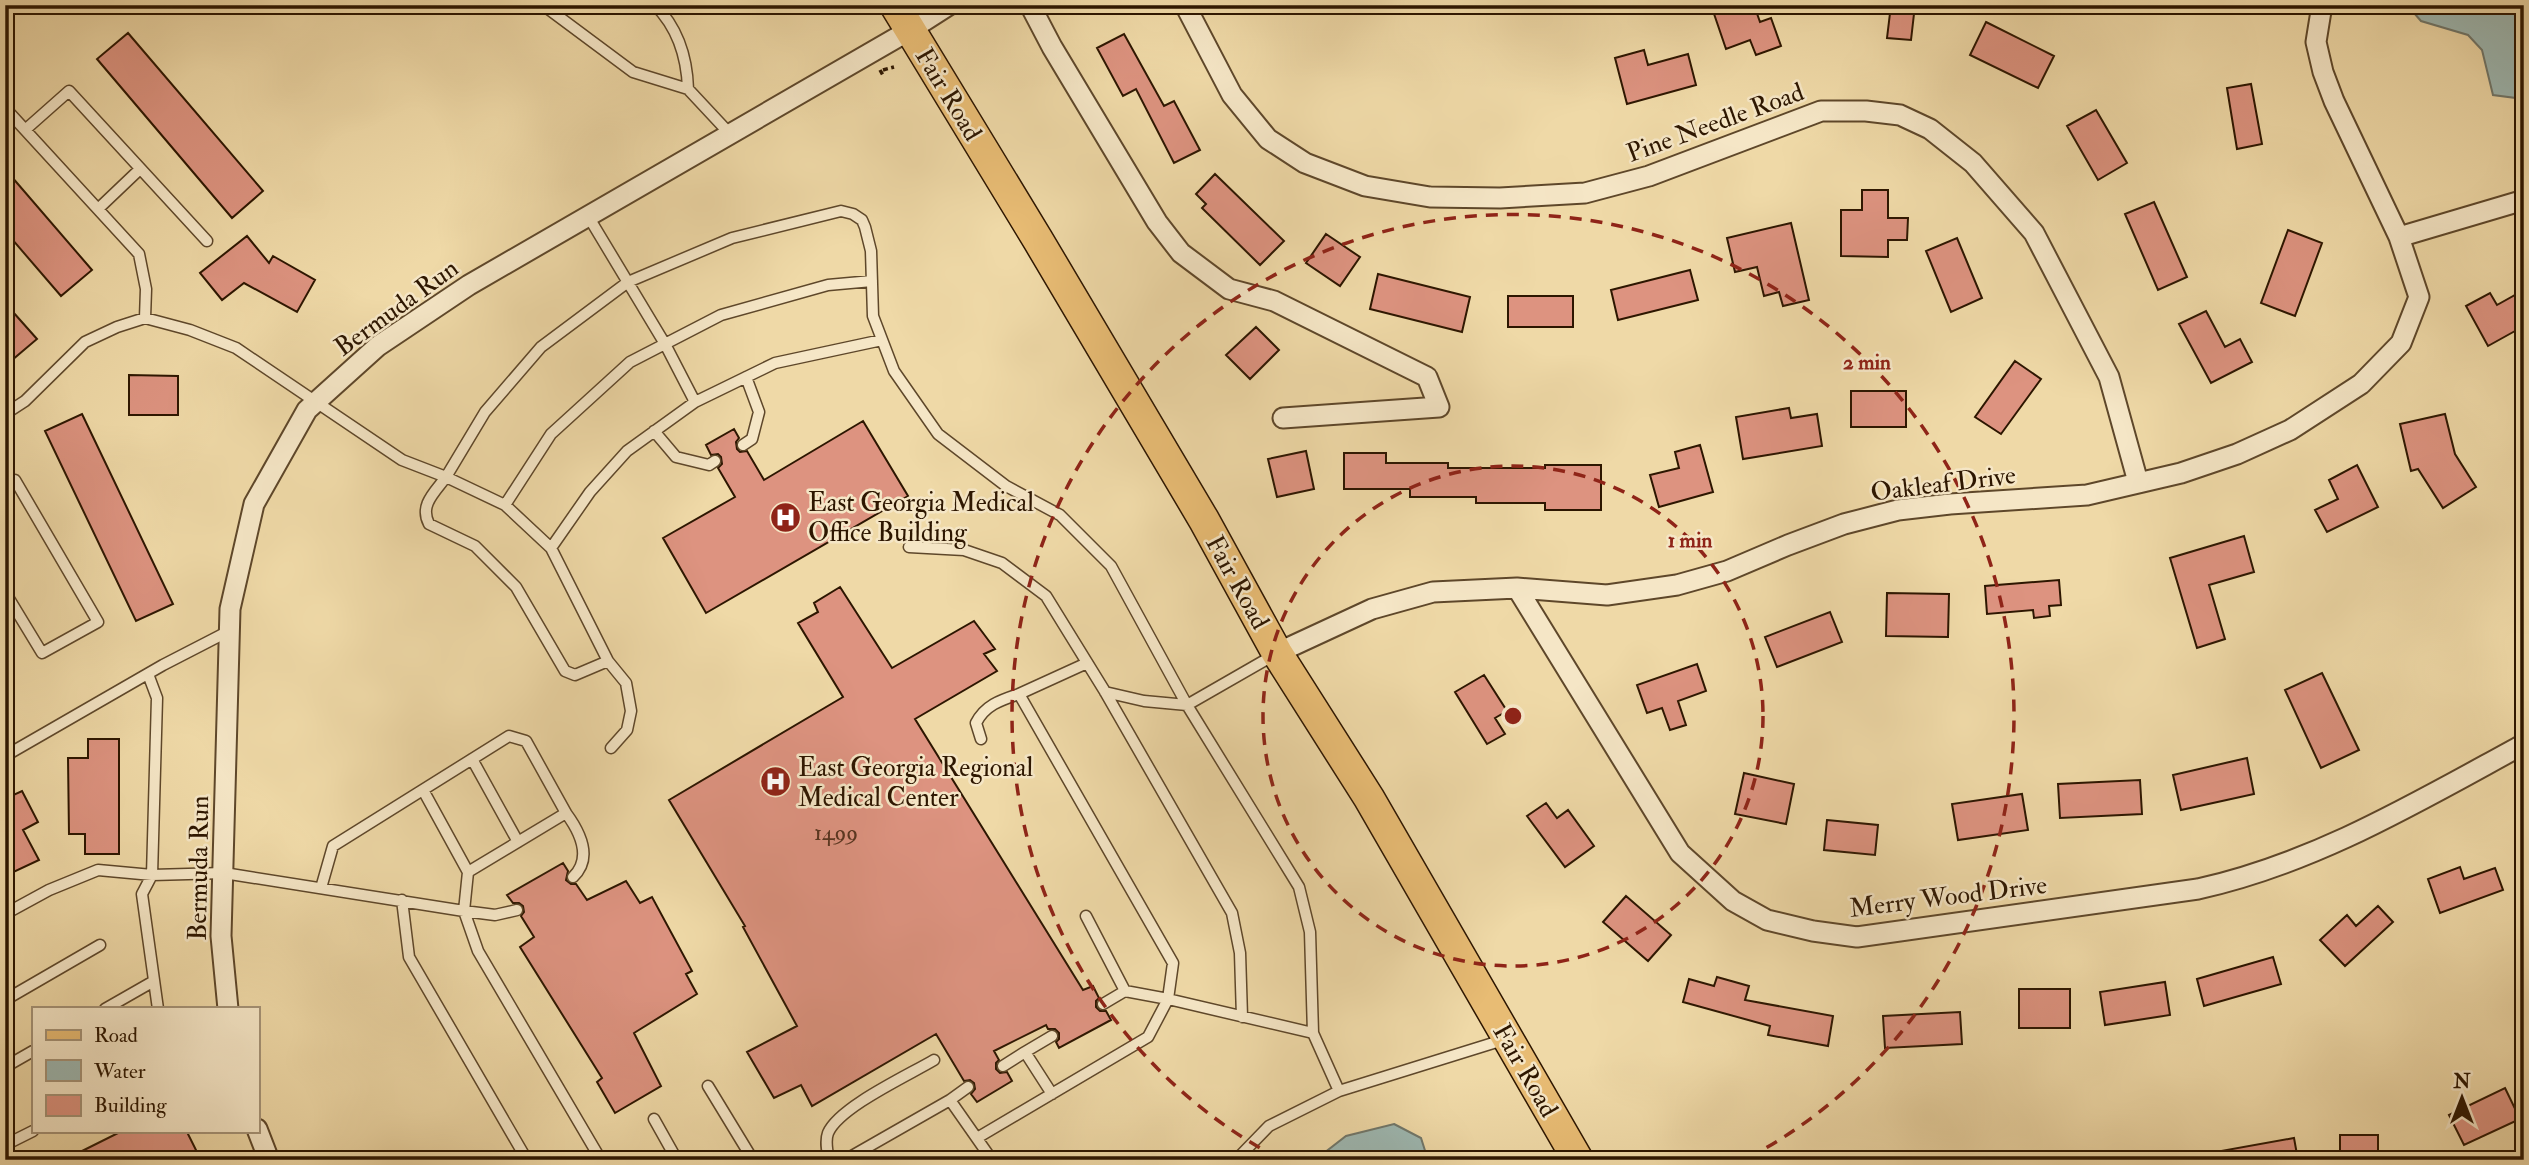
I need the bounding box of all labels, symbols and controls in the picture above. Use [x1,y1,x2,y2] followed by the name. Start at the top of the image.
[908,42,988,147] street label: Fair Road
[1622,76,1809,170] street label: Pine Needle Road
[328,252,465,363] street label: Bermuda Run
[1843,349,1891,376] text: 2 min
[1869,459,2018,509] street label: Oakleaf Drive
[808,487,1034,549] place label: East Georgia Medical Office Building
[768,500,802,534] hospital icon: East Georgia Medical Office Building
[1668,527,1712,554] text: 1 min
[1198,530,1276,635] street label: Fair Road
[1501,704,1525,728] centre of rings
[798,752,1033,814] place label: East Georgia Regional Medical Center
[758,765,792,799] hospital icon: East Georgia Regional Medical Center
[182,795,216,941] street label: Bermuda Run
[814,818,858,847] house number: 1499
[1847,869,2049,925] street label: Merry Wood Drive
[32,1007,259,1134] legend
[1486,1018,1565,1123] street label: Fair Road
[94,1022,139,1049] text: Road
[93,1058,146,1085] text: Water
[2428,1064,2498,1134] north arrow
[2452,1070,2471,1094] text: N
[94,1092,167,1119] text: Building

